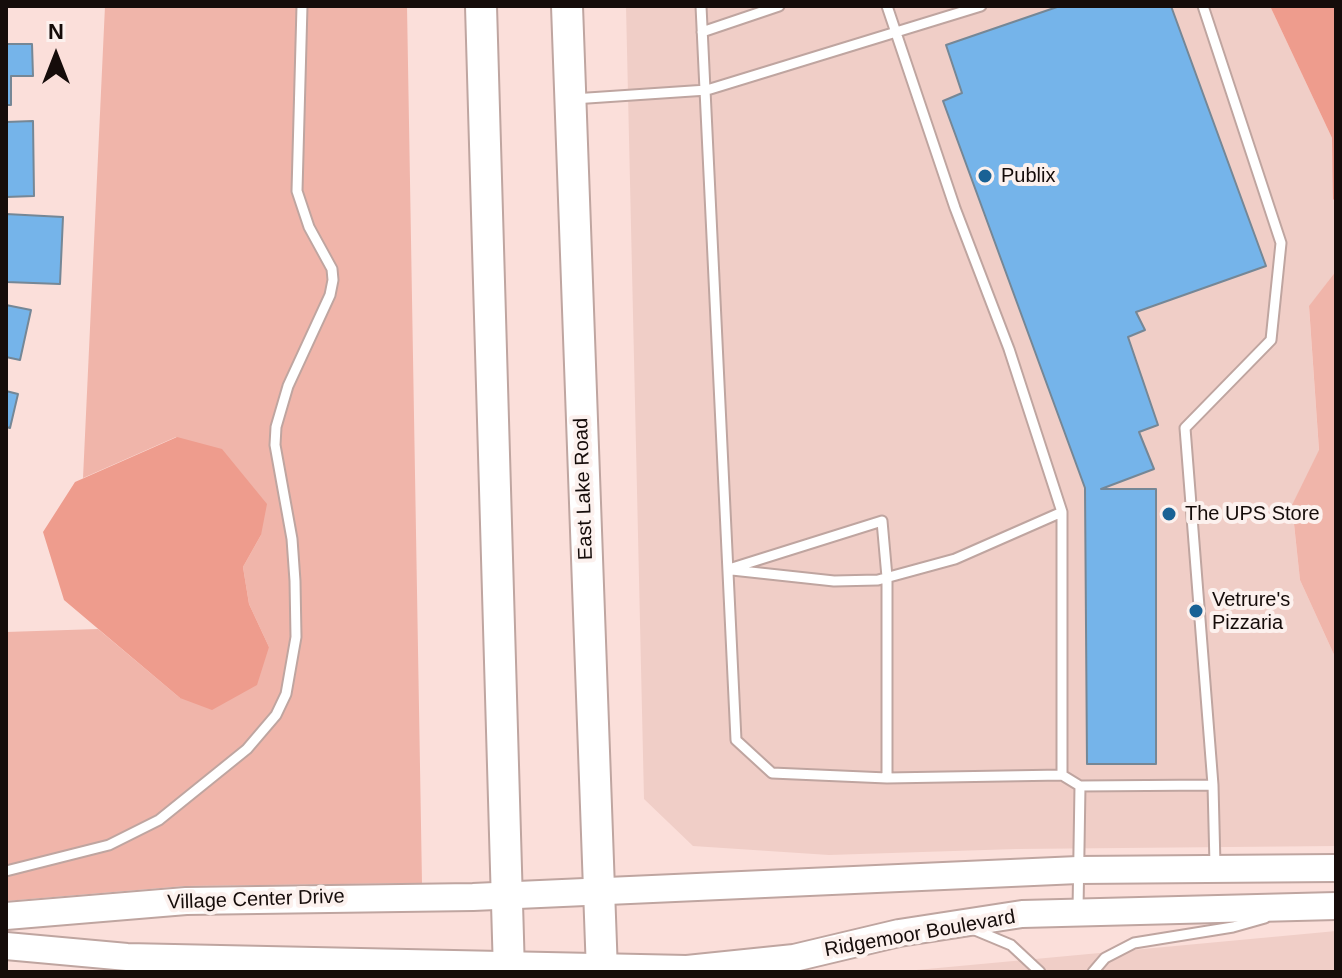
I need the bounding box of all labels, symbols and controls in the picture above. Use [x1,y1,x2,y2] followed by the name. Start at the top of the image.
[16,16,96,96] north arrow
[48,19,64,44] text: N
[1001,164,1055,188] place label: Publix
[976,167,994,185] marker: Publix
[570,417,598,561] street label: East Lake Road
[1185,502,1320,526] place label: The UPS Store
[1160,505,1178,523] marker: The UPS Store
[1212,588,1290,635] place label: Vetrure's Pizzaria
[1187,602,1205,620] marker: Vetrure's Pizzaria
[167,885,345,915] street label: Village Center Drive
[823,905,1017,963] street label: Ridgemoor Boulevard

